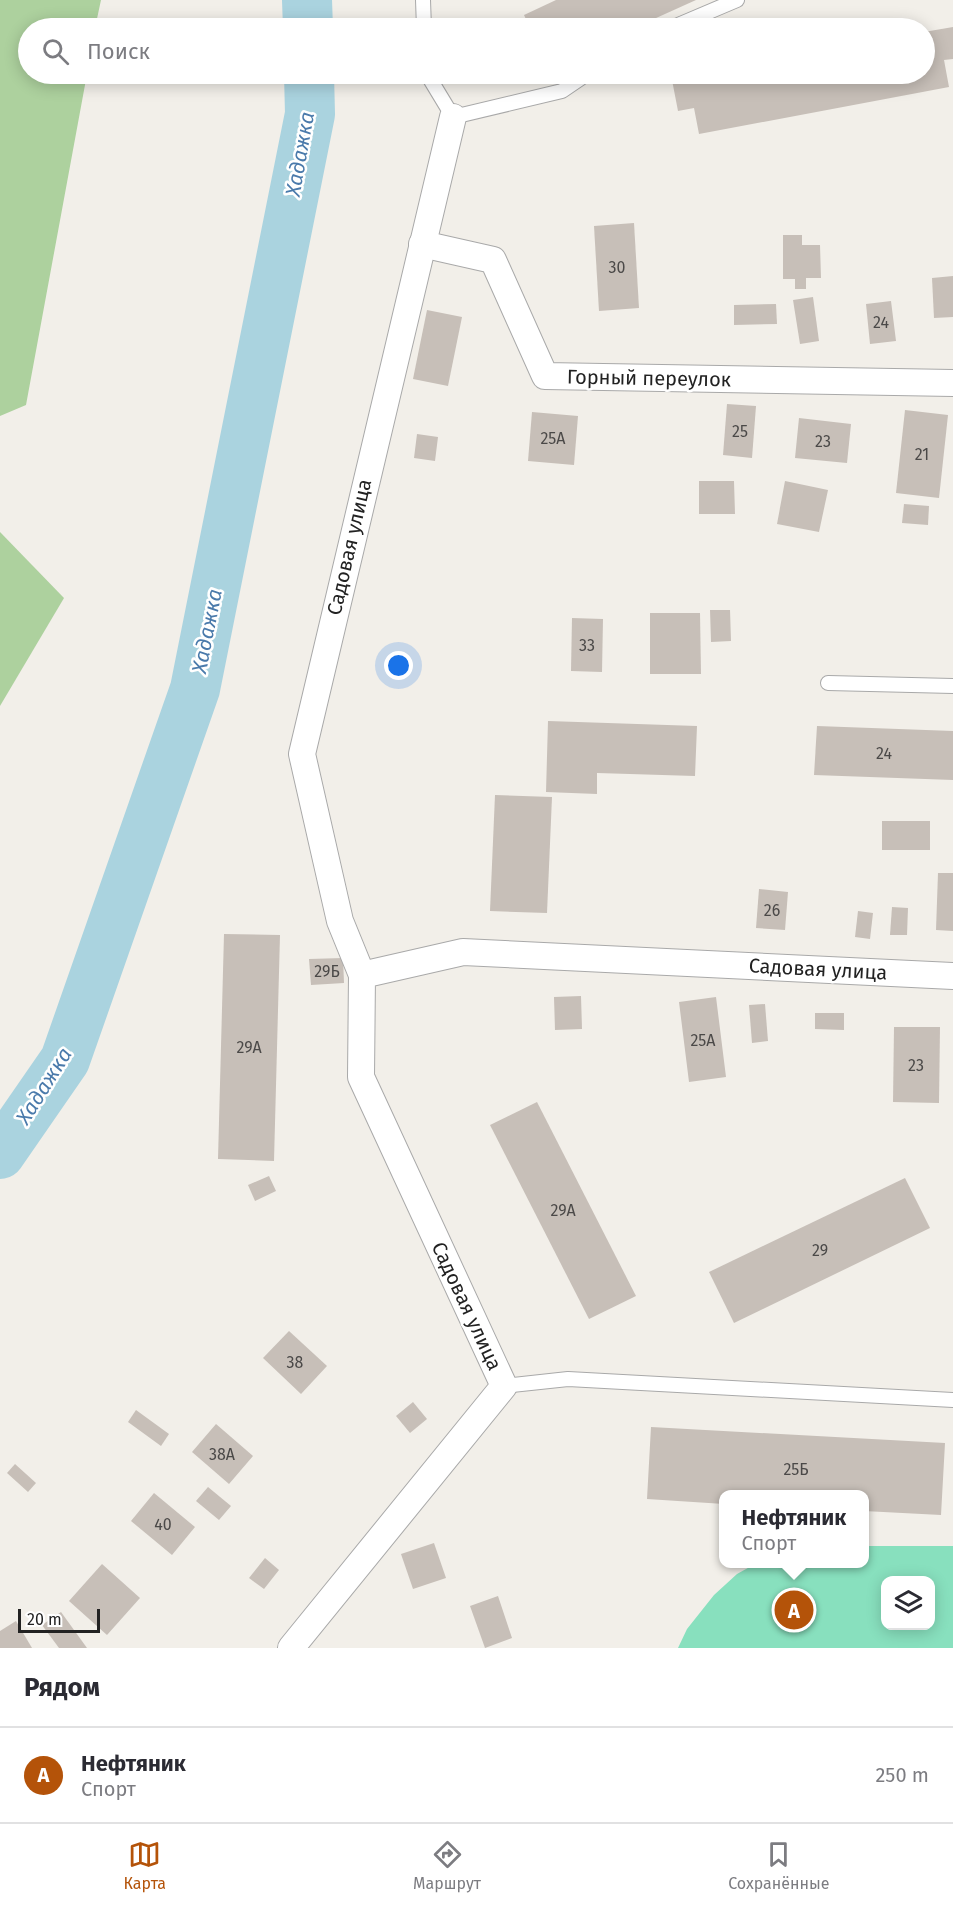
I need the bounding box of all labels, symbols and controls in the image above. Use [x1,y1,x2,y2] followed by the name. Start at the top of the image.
[18,18,935,84] search box
[39,35,72,68] icon: search
[87,38,150,65] text: Поиск
[280,110,320,199] water label: Хадажка
[609,258,626,277] house number: 30
[873,313,889,332] house number: 24
[567,365,732,391] street label: Горный переулок
[732,422,748,441] house number: 25
[540,429,566,448] house number: 25А
[815,432,831,451] house number: 23
[915,445,929,464] house number: 21
[322,477,376,617] street label: Садовая улица
[186,587,228,676] water label: Хадажка
[579,636,595,655] house number: 33
[384,651,413,680] your location
[876,744,892,763] house number: 24
[764,901,780,920] house number: 26
[748,953,888,985] street label: Садовая улица
[314,962,340,981] house number: 29Б
[690,1031,716,1050] house number: 25А
[236,1038,262,1057] house number: 29А
[10,1043,78,1130] water label: Хадажка
[908,1056,924,1075] house number: 23
[550,1201,576,1220] house number: 29А
[427,1238,507,1374] street label: Садовая улица
[812,1241,828,1260] house number: 29
[287,1353,304,1372] house number: 38
[209,1445,236,1464] house number: 38А
[783,1460,809,1479] house number: 25Б
[719,1490,869,1568] popup
[742,1504,846,1531] text: Нефтяник
[154,1515,172,1534] house number: 40
[742,1531,796,1555] text: Спорт
[881,1576,935,1630] map controls
[881,1576,935,1630] button: layers
[774,1588,814,1632] pin: A
[18,1606,100,1634] scale bar
[27,1610,62,1629] text: 20 m
[24,1672,100,1703] text: Рядом
[81,1750,186,1777] text: Нефтяник
[38,1763,49,1787] text: A
[875,1763,929,1787] text: 250 m
[81,1777,136,1801] text: Спорт
[124,1838,166,1893] tab: Карта
[413,1838,481,1893] tab: Маршрут
[728,1838,829,1893] tab: Сохранённые

